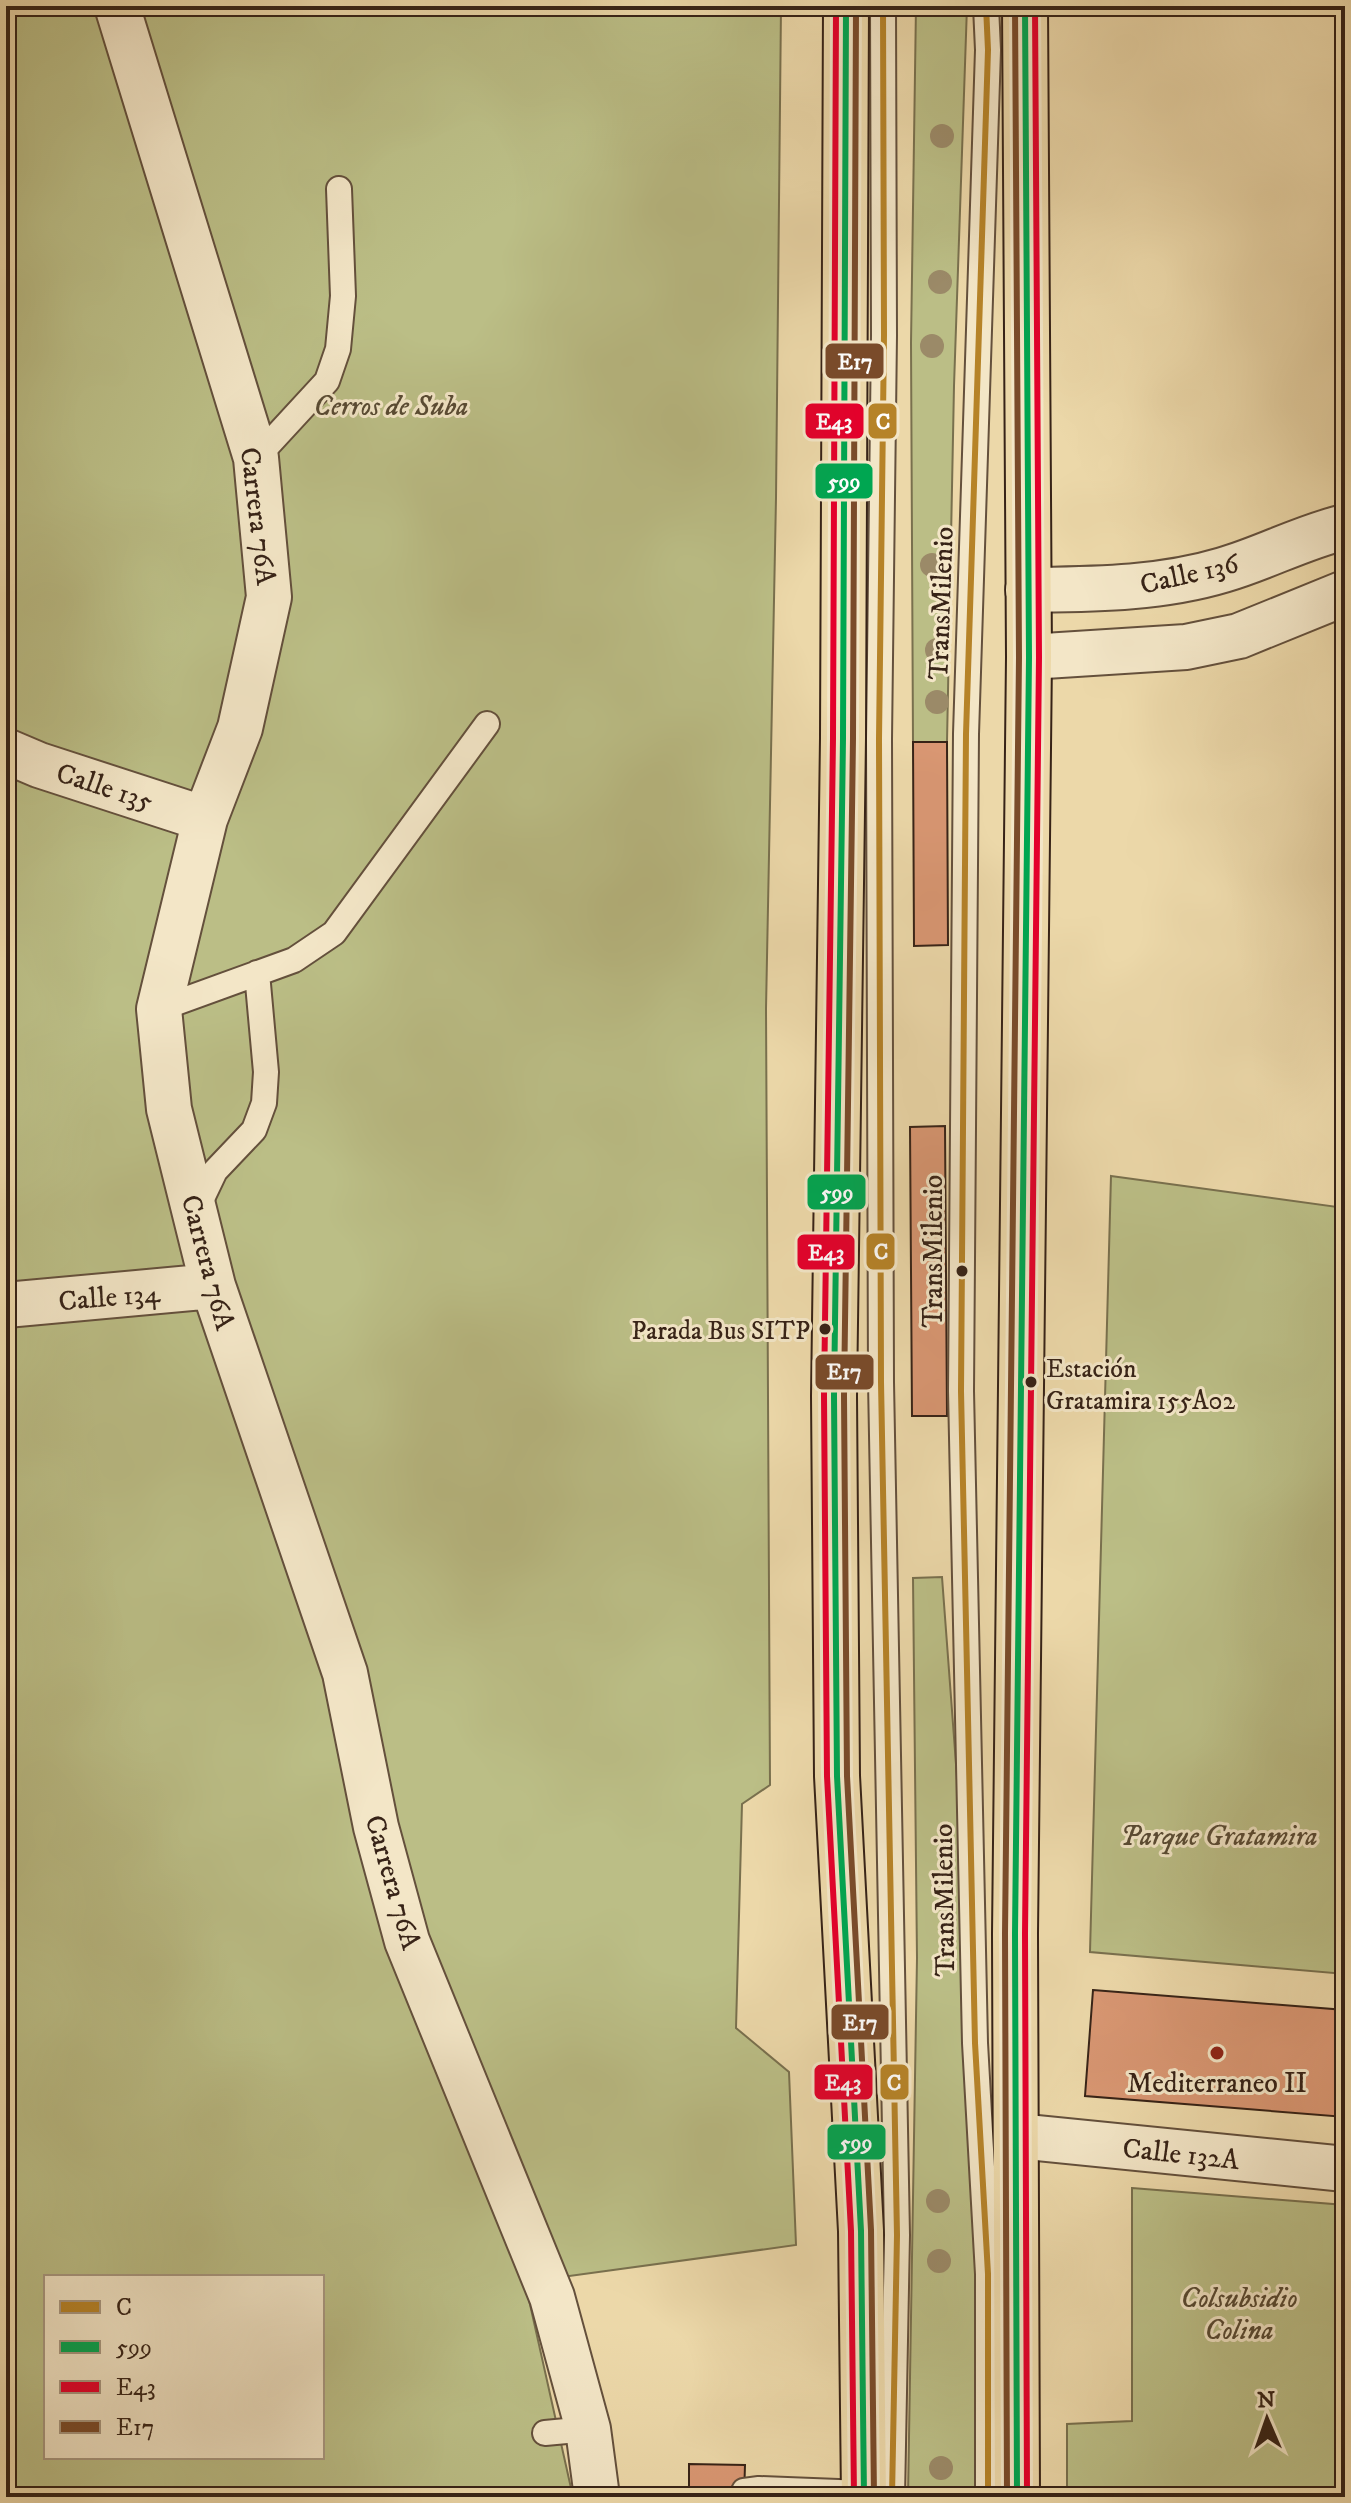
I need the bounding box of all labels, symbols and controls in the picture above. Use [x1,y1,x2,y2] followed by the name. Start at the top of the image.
[824,342,885,380] line badge: E17
[837,349,873,376] text: E17
[314,389,469,424] park label: Cerros de Suba
[804,402,865,440] line badge: E43
[867,402,898,440] line badge: C
[816,409,852,436] text: E43
[876,409,890,436] text: C
[232,445,283,588] street label: Carrera 76A
[814,462,874,500] line badge: 599
[827,469,860,496] text: 599
[921,526,962,680] street label: TransMilenio
[1137,546,1243,603] street label: Calle 136
[52,755,157,819] street label: Calle 135
[806,1173,867,1211] line badge: 599
[916,1175,951,1327] street label: TransMilenio
[820,1180,853,1207] text: 599
[173,1191,243,1335] street label: Carrera 76A
[865,1232,896,1271] line badge: C
[796,1233,856,1271] line badge: E43
[874,1239,888,1266] text: C
[808,1240,844,1267] text: E43
[954,1263,970,1279] unlabelled marker
[57,1276,162,1319] street label: Calle 134
[631,1315,810,1348] place label: Parada Bus SITP
[817,1321,833,1337] marker: Parada Bus SITP
[814,1353,875,1391] line badge: E17
[1046,1353,1236,1418] place label: Estación Gratamira 155A02
[826,1359,862,1386] text: E17
[1023,1374,1039,1390] marker: Estación Gratamira 155A02
[357,1811,429,1955] street label: Carrera 76A
[1120,1819,1318,1855] park label: Parque Gratamira
[926,1823,963,1977] street label: TransMilenio
[830,2003,890,2041] line badge: E17
[842,2010,878,2037] text: E17
[1208,2044,1226,2062] marker: Mediterraneo II
[813,2063,874,2101] line badge: E43
[879,2063,910,2101] line badge: C
[1127,2066,1307,2101] place label: Mediterraneo II
[825,2070,861,2097] text: E43
[887,2070,901,2097] text: C
[826,2123,887,2161] line badge: 599
[839,2130,872,2157] text: 599
[1121,2131,1242,2178] street label: Calle 132A
[44,2275,324,2459] legend
[1180,2281,1298,2348] park label: Colsubsidio Colina
[116,2293,132,2323] text: C
[116,2333,152,2363] text: 599
[116,2373,156,2403] text: E43
[1227,2379,1307,2459] north arrow
[1257,2387,1276,2414] text: N
[116,2413,154,2443] text: E17

